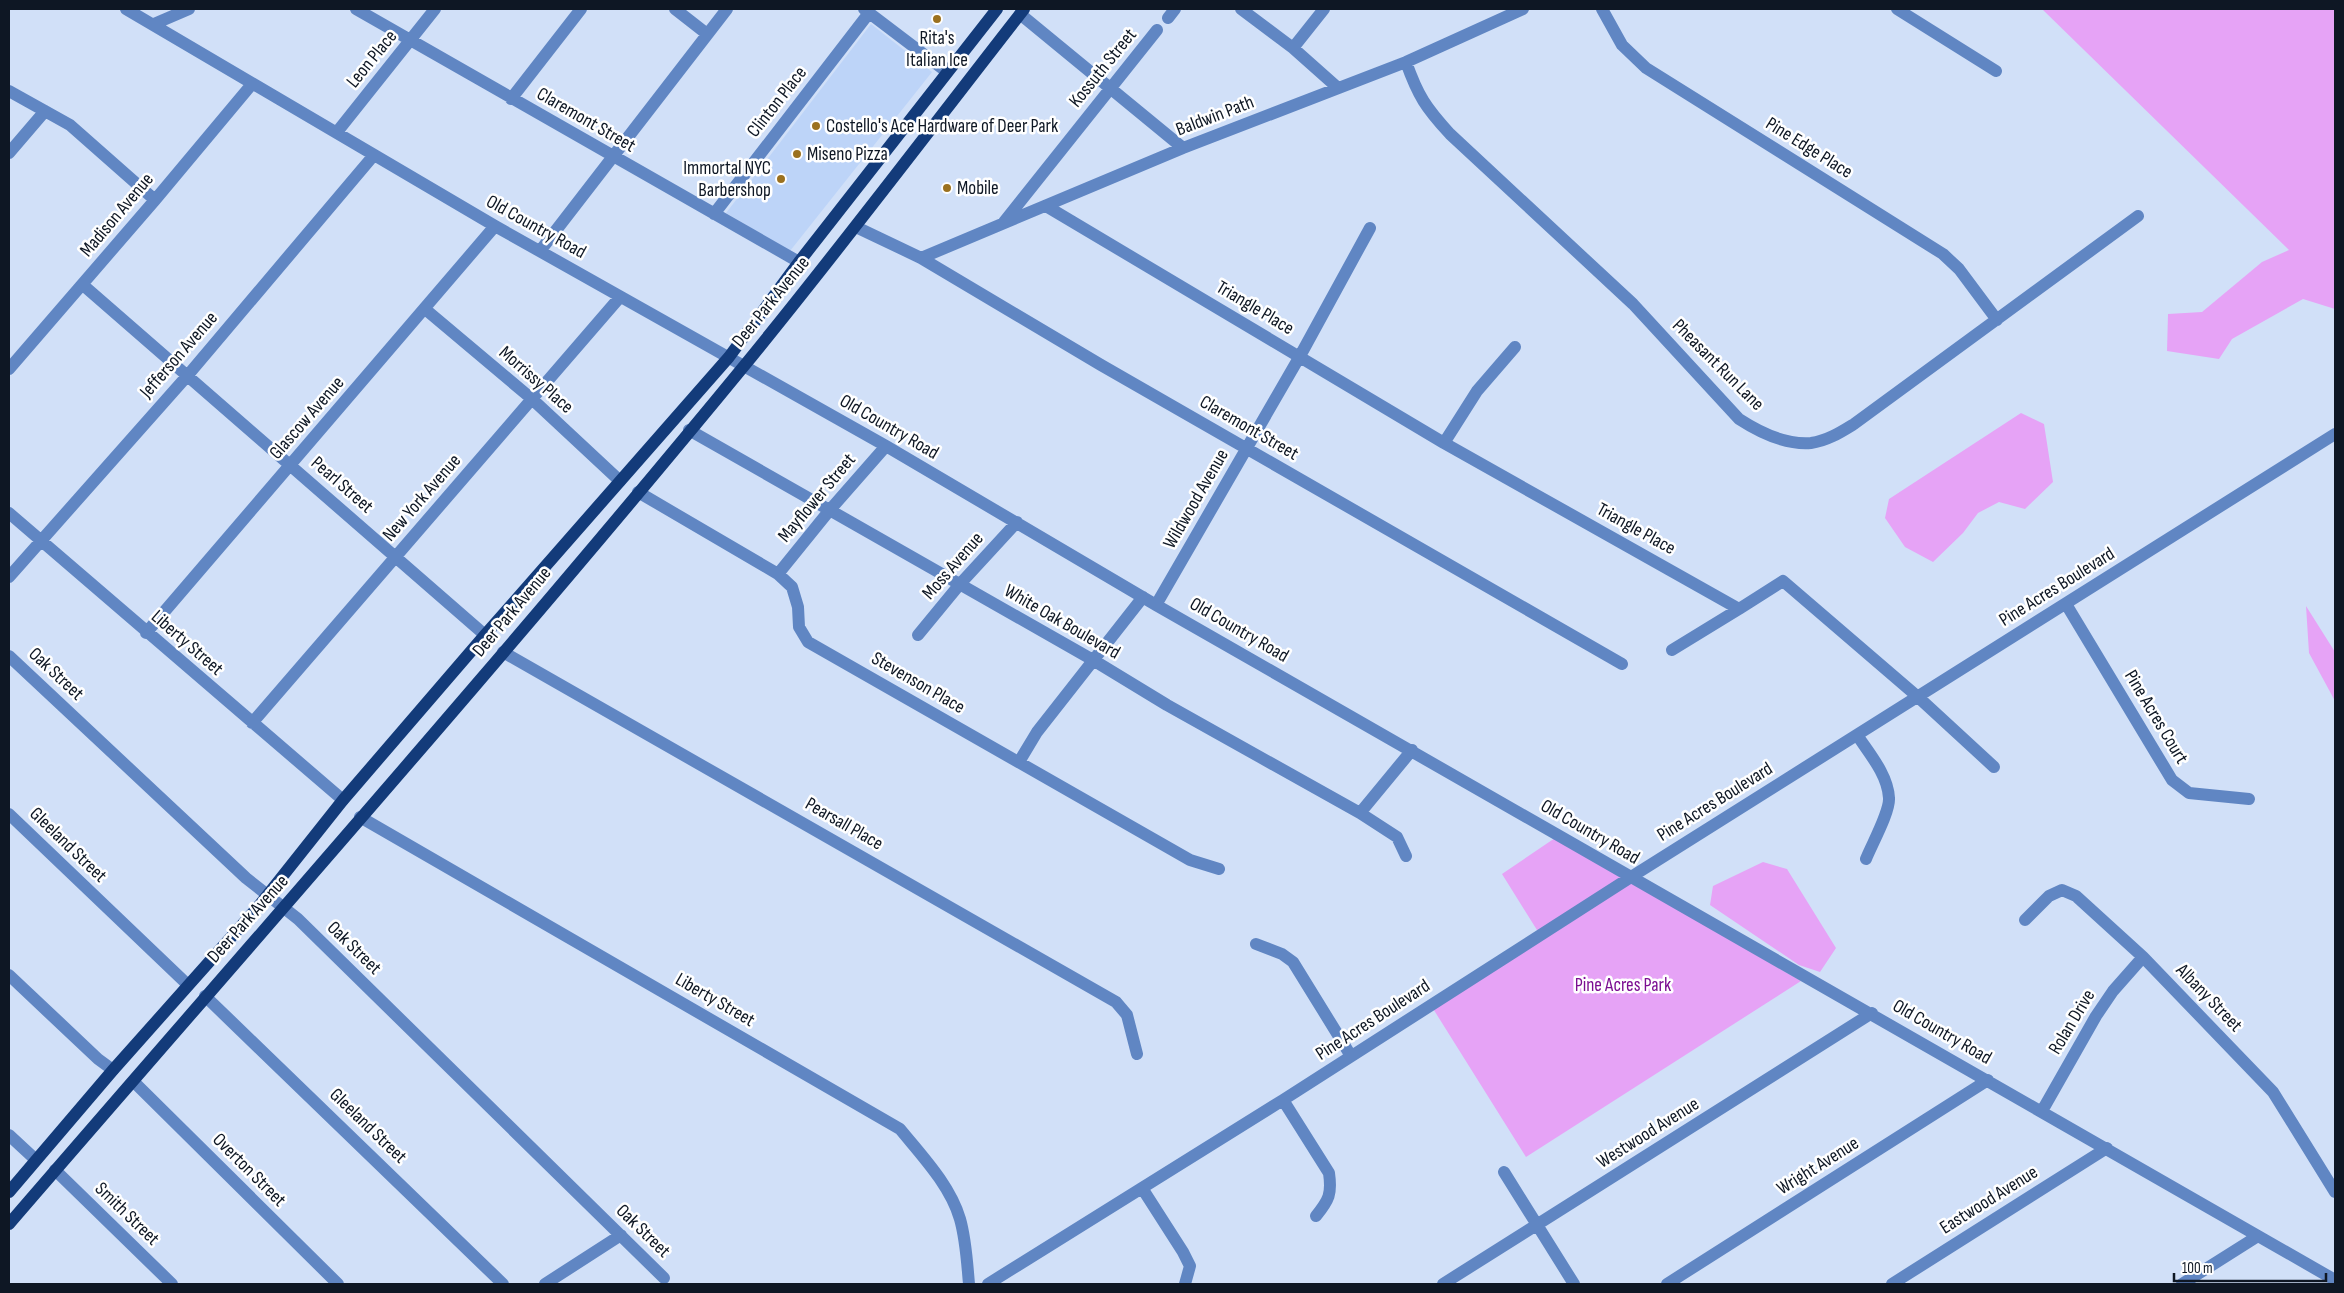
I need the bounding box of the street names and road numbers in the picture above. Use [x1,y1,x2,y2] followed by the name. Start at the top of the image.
[1064,24,1142,112] street label: Kossuth Street
[342,26,402,92] street label: Leon Place
[742,62,812,142] street label: Clinton Place
[533,83,640,158] street label: Claremont Street
[1173,91,1257,141] street label: Baldwin Path
[1761,112,1857,184] street label: Pine Edge Place
[75,168,159,262] street label: Madison Avenue
[482,190,590,264] street label: Old Country Road
[727,252,815,352] street label: Deer Park Avenue
[1212,276,1298,340] street label: Triangle Place
[135,307,223,404] street label: Jefferson Avenue
[1667,314,1769,416] street label: Pheasant Run Lane
[494,341,578,419] street label: Morrissy Place
[265,372,349,464] street label: Glascow Avenue
[835,389,943,465] street label: Old Country Road
[1196,391,1303,466] street label: Claremont Street
[1158,445,1234,553] street label: Wildwood Avenue
[773,449,861,547] street label: Mayflower Street
[378,450,466,546] street label: New York Avenue
[306,452,378,518] street label: Pearl Street
[1593,498,1679,560] street label: Triangle Place
[917,527,989,605] street label: Moss Avenue
[1995,542,2119,632] street label: Pine Acres Boulevard
[468,562,556,662] street label: Deer Park Avenue
[1000,580,1124,664] street label: White Oak Boulevard
[1185,592,1293,668] street label: Old Country Road
[146,605,228,681] street label: Liberty Street
[24,643,88,705] street label: Oak Street
[867,647,969,719] street label: Stevenson Place
[2119,666,2193,768] street label: Pine Acres Court
[1653,757,1777,847] street label: Pine Acres Boulevard
[801,792,887,856] street label: Pearsall Place
[1536,794,1644,870] street label: Old Country Road
[25,803,112,888] street label: Gleeland Street
[203,870,293,968] street label: Deer Park Avenue
[322,916,386,980] street label: Oak Street
[2170,958,2247,1037] street label: Albany Street
[671,968,759,1032] street label: Liberty Street
[1312,975,1434,1065] street label: Pine Acres Boulevard
[2044,985,2100,1059] street label: Rolan Drive
[1888,994,1996,1070] street label: Old Country Road
[325,1084,412,1169] street label: Gleeland Street
[1593,1092,1703,1174] street label: Westwood Avenue
[207,1128,291,1212] street label: Overton Street
[1773,1132,1863,1200] street label: Wright Avenue
[1936,1161,2042,1239] street label: Eastwood Avenue
[90,1178,164,1251] street label: Smith Street
[611,1199,675,1263] street label: Oak Street

